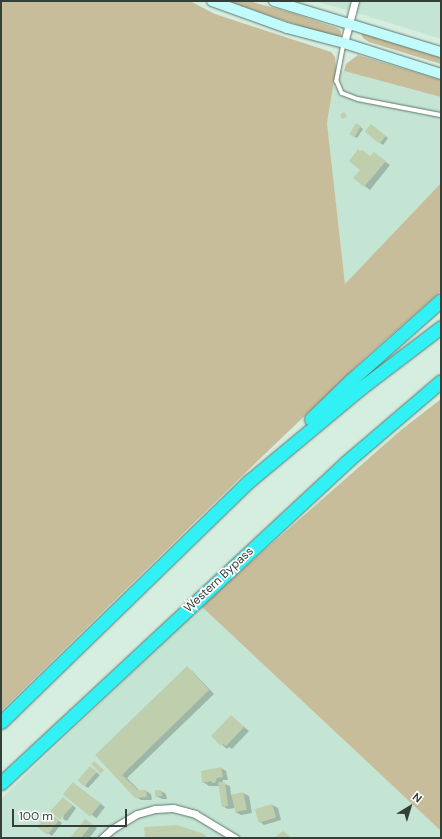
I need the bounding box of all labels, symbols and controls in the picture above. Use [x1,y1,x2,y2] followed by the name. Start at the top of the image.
[181,544,257,616] street label: Western Bypass
[390,787,430,827] north arrow
[410,790,425,806] text: N
[14,801,129,827] scale bar
[19,808,53,824] text: 100 m

